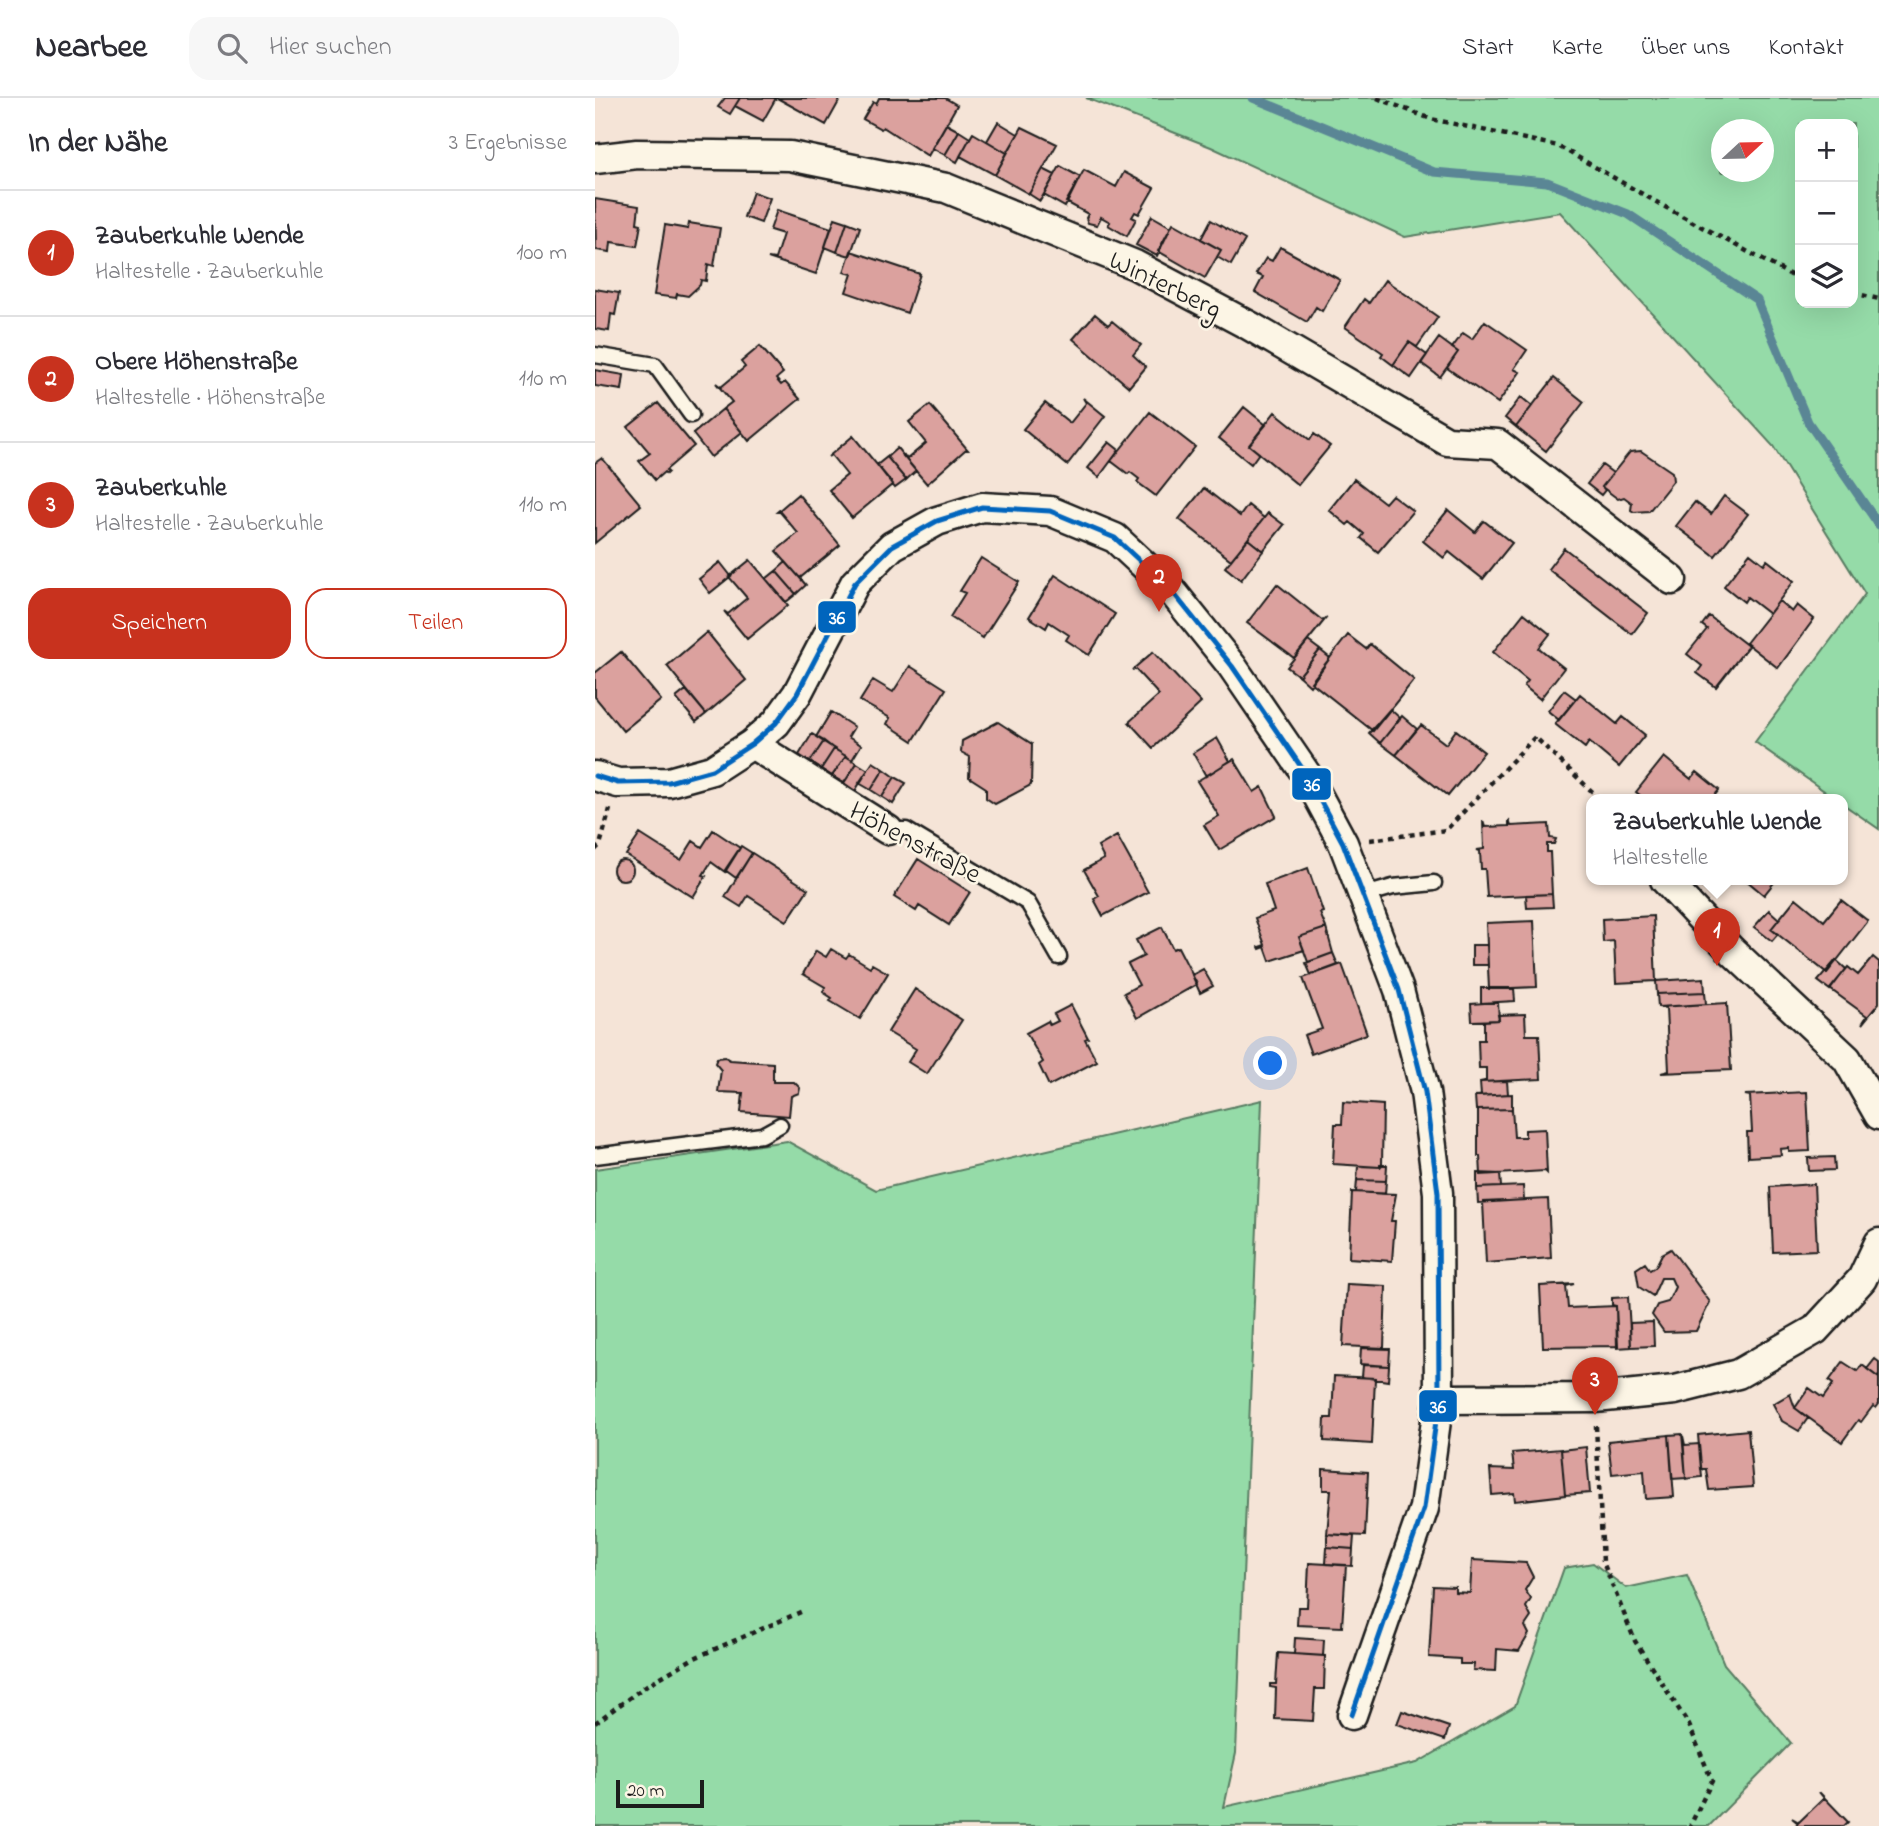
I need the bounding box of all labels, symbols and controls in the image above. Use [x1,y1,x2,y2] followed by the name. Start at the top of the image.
[189,17,679,80] search box
[35,24,147,72] text: Nearbee
[213,29,251,67] icon: search
[269,29,392,67] text: Hier suchen
[1462,31,1514,66] text: Start
[1552,31,1603,66] text: Karte
[1641,31,1730,66] text: Über uns
[1768,31,1844,66] text: Kontakt
[1711,119,1774,182] north arrow
[1795,119,1858,308] map controls
[1795,119,1858,182] button: +
[28,122,168,166] text: In der Nähe
[449,127,567,160] text: 3 Ergebnisse
[1795,182,1858,245] button: −
[95,218,304,256] text: Zauberkuhle Wende
[47,237,55,270] text: 1
[516,237,567,270] text: 100 m
[1101,241,1228,331] street label: Winterberg
[1795,245,1858,308] button: layers
[95,256,323,289] text: Haltestelle · Zauberkuhle
[95,344,298,382] text: Obere Höhenstraße
[45,363,57,396] text: 2
[519,363,567,396] text: 110 m
[95,382,325,415] text: Haltestelle · Höhenstraße
[95,470,227,508] text: Zauberkuhle
[46,489,56,522] text: 3
[519,489,567,522] text: 110 m
[95,508,323,541] text: Haltestelle · Zauberkuhle
[1136,554,1182,612] pin: 2
[28,588,291,659] button: Speichern
[305,588,567,659] button: Teilen
[817,600,857,634] line badge: 36
[828,606,846,633] text: 36
[1291,767,1332,801] line badge: 36
[1303,773,1321,800] text: 36
[841,792,988,896] street label: Höhenstraße
[1586,794,1848,885] popup
[1613,804,1821,842] text: Zauberkuhle Wende
[1613,842,1708,875] text: Haltestelle
[1694,908,1740,966] pin: 1
[1253,1046,1287,1080] your location
[1572,1357,1618,1415] pin: 3
[1418,1389,1458,1423] line badge: 36
[1429,1395,1447,1422] text: 36
[616,1777,703,1809] scale bar
[627,1778,664,1805] text: 20 m

